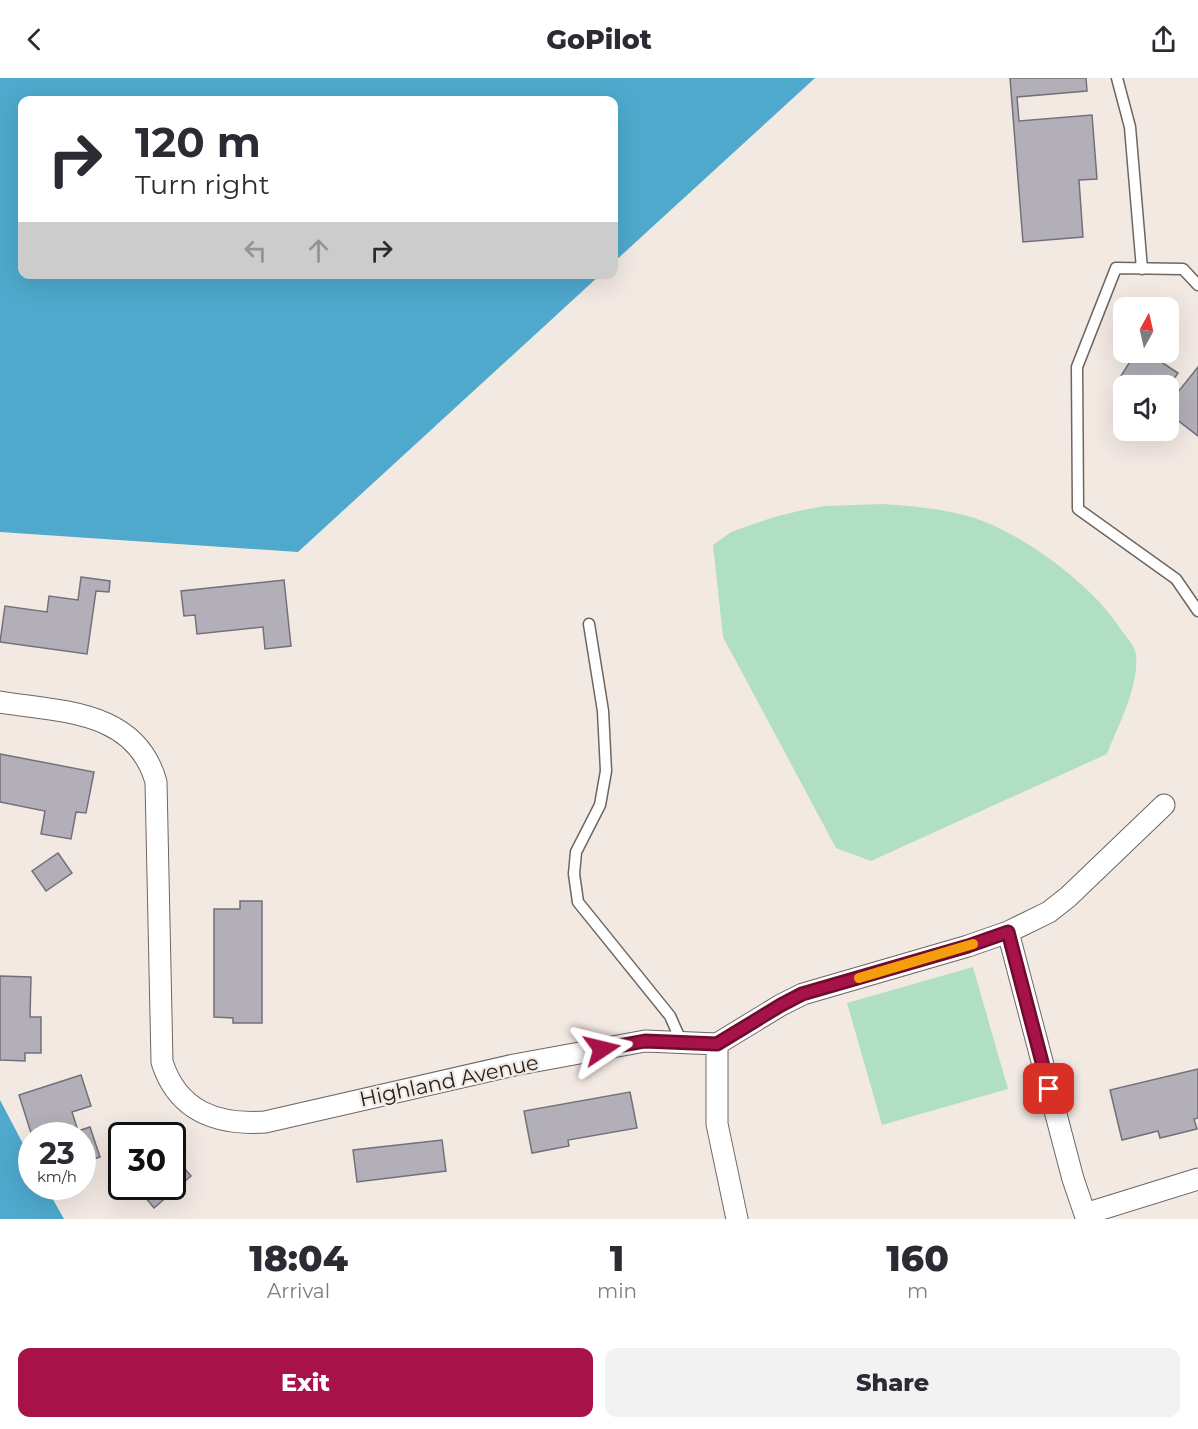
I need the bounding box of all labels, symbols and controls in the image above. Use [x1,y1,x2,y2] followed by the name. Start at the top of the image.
[18,23,51,56] icon: back
[546,23,652,56] text: GoPilot
[1147,23,1180,56] icon: share
[135,116,261,168] text: 120 m
[36,120,114,198] icon: right
[135,168,270,201] text: Turn right
[239,234,272,267] icon: left
[302,234,335,267] icon: ahead
[365,234,398,267] icon: right
[1113,297,1179,363] north arrow
[1113,297,1179,441] map controls
[1113,375,1179,441] button: sound
[570,1017,634,1081] position arrow
[357,1049,541,1112] street label: Highland Avenue
[1023,1063,1074,1114] pin
[1032,1072,1065,1105] icon: arrive
[108,1122,186,1200] speed limit sign: 30
[39,1135,75,1172] text: 23
[37,1167,77,1186] text: km/h
[249,1236,348,1280] text: 18:04
[610,1236,624,1280] text: 1
[886,1236,949,1280] text: 160
[267,1279,330,1303] text: Arrival
[597,1279,637,1303] text: min
[907,1279,928,1303] text: m
[18,1348,593,1417] button: Exit
[605,1348,1180,1417] button: Share

